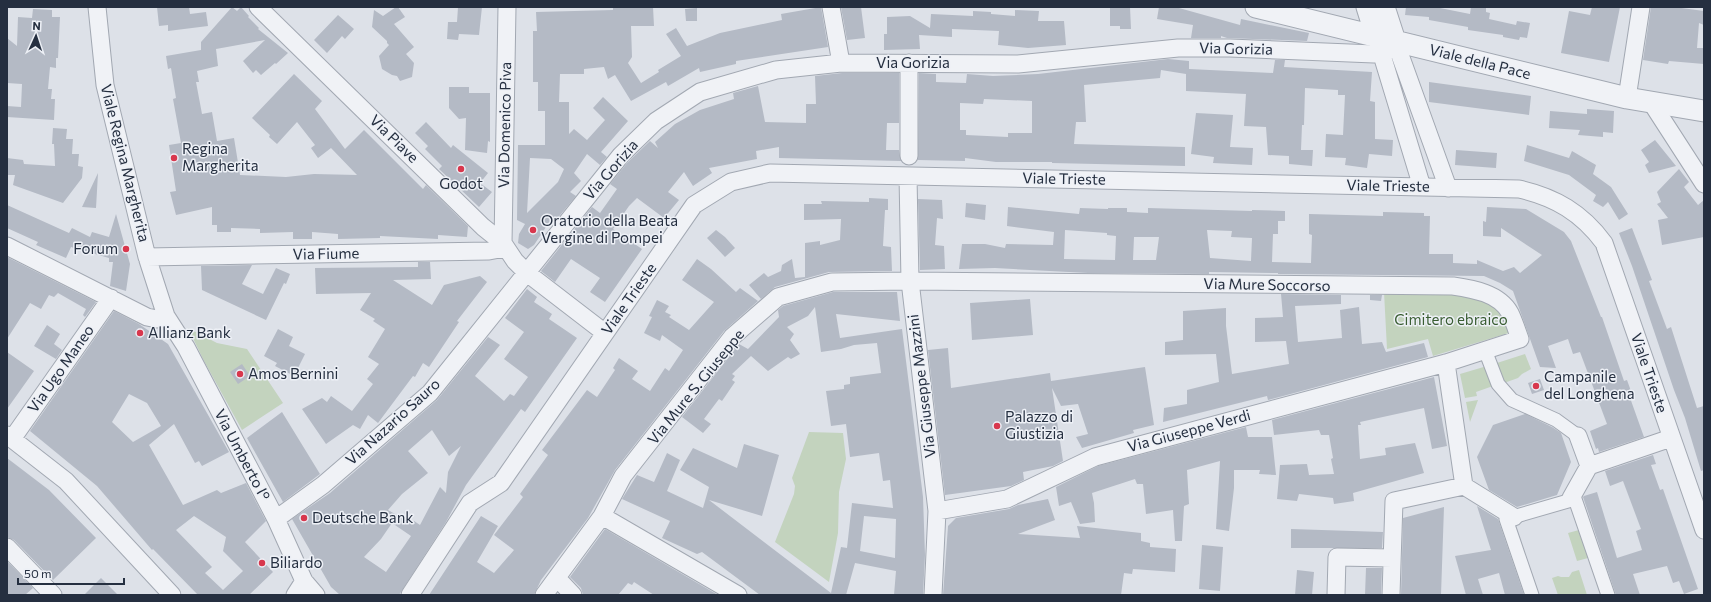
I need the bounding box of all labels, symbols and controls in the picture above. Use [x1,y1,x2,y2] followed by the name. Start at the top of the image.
[16,16,56,56] north arrow
[32,19,41,32] text: N
[1199,38,1273,58] street label: Via Gorizia
[1428,40,1533,82] street label: Viale della Pace
[876,53,950,71] street label: Via Gorizia
[494,62,514,188] street label: Via Domenico Piva
[98,82,154,243] street label: Viale Regina Margherita
[366,111,423,166] street label: Via Piave
[579,136,641,203] street label: Via Gorizia
[182,139,259,174] place label: Regina Margherita
[169,153,179,163] marker: Regina Margherita
[456,164,466,174] marker: Godot
[1022,168,1106,188] street label: Viale Trieste
[439,174,483,192] place label: Godot
[1346,175,1430,195] street label: Viale Trieste
[541,211,678,246] place label: Oratorio della Beata Vergine di Pompei
[528,225,538,235] marker: Oratorio della Beata Vergine di Pompei
[73,239,118,257] place label: Forum
[292,243,360,263] street label: Via Fiume
[121,244,131,254] marker: Forum
[597,259,660,338] street label: Viale Trieste
[1203,274,1331,294] street label: Via Mure Soccorso
[1394,310,1508,328] park label: Cimitero ebraico
[903,313,939,459] street label: Via Giuseppe Mazzini
[23,321,97,416] street label: Via Ugo Maneo
[148,323,231,341] place label: Allianz Bank
[643,325,747,448] street label: Via Mure S. Giuseppe
[135,328,145,338] marker: Allianz Bank
[1628,330,1672,415] street label: Viale Trieste
[248,364,338,382] place label: Amos Bernini
[1544,367,1634,402] place label: Campanile del Longhena
[235,369,245,379] marker: Amos Bernini
[341,374,443,468] street label: Via Nazario Sauro
[1531,381,1541,391] marker: Campanile del Longhena
[1125,405,1252,455] street label: Via Giuseppe Verdi
[211,406,275,503] street label: Via Umberto I°
[1005,407,1073,442] place label: Palazzo di Giustizia
[992,421,1002,431] marker: Palazzo di Giustizia
[312,508,413,526] place label: Deutsche Bank
[299,513,309,523] marker: Deutsche Bank
[270,553,322,571] place label: Biliardo
[257,558,267,568] marker: Biliardo
[18,560,124,586] scale bar
[24,566,52,580] text: 50 m

